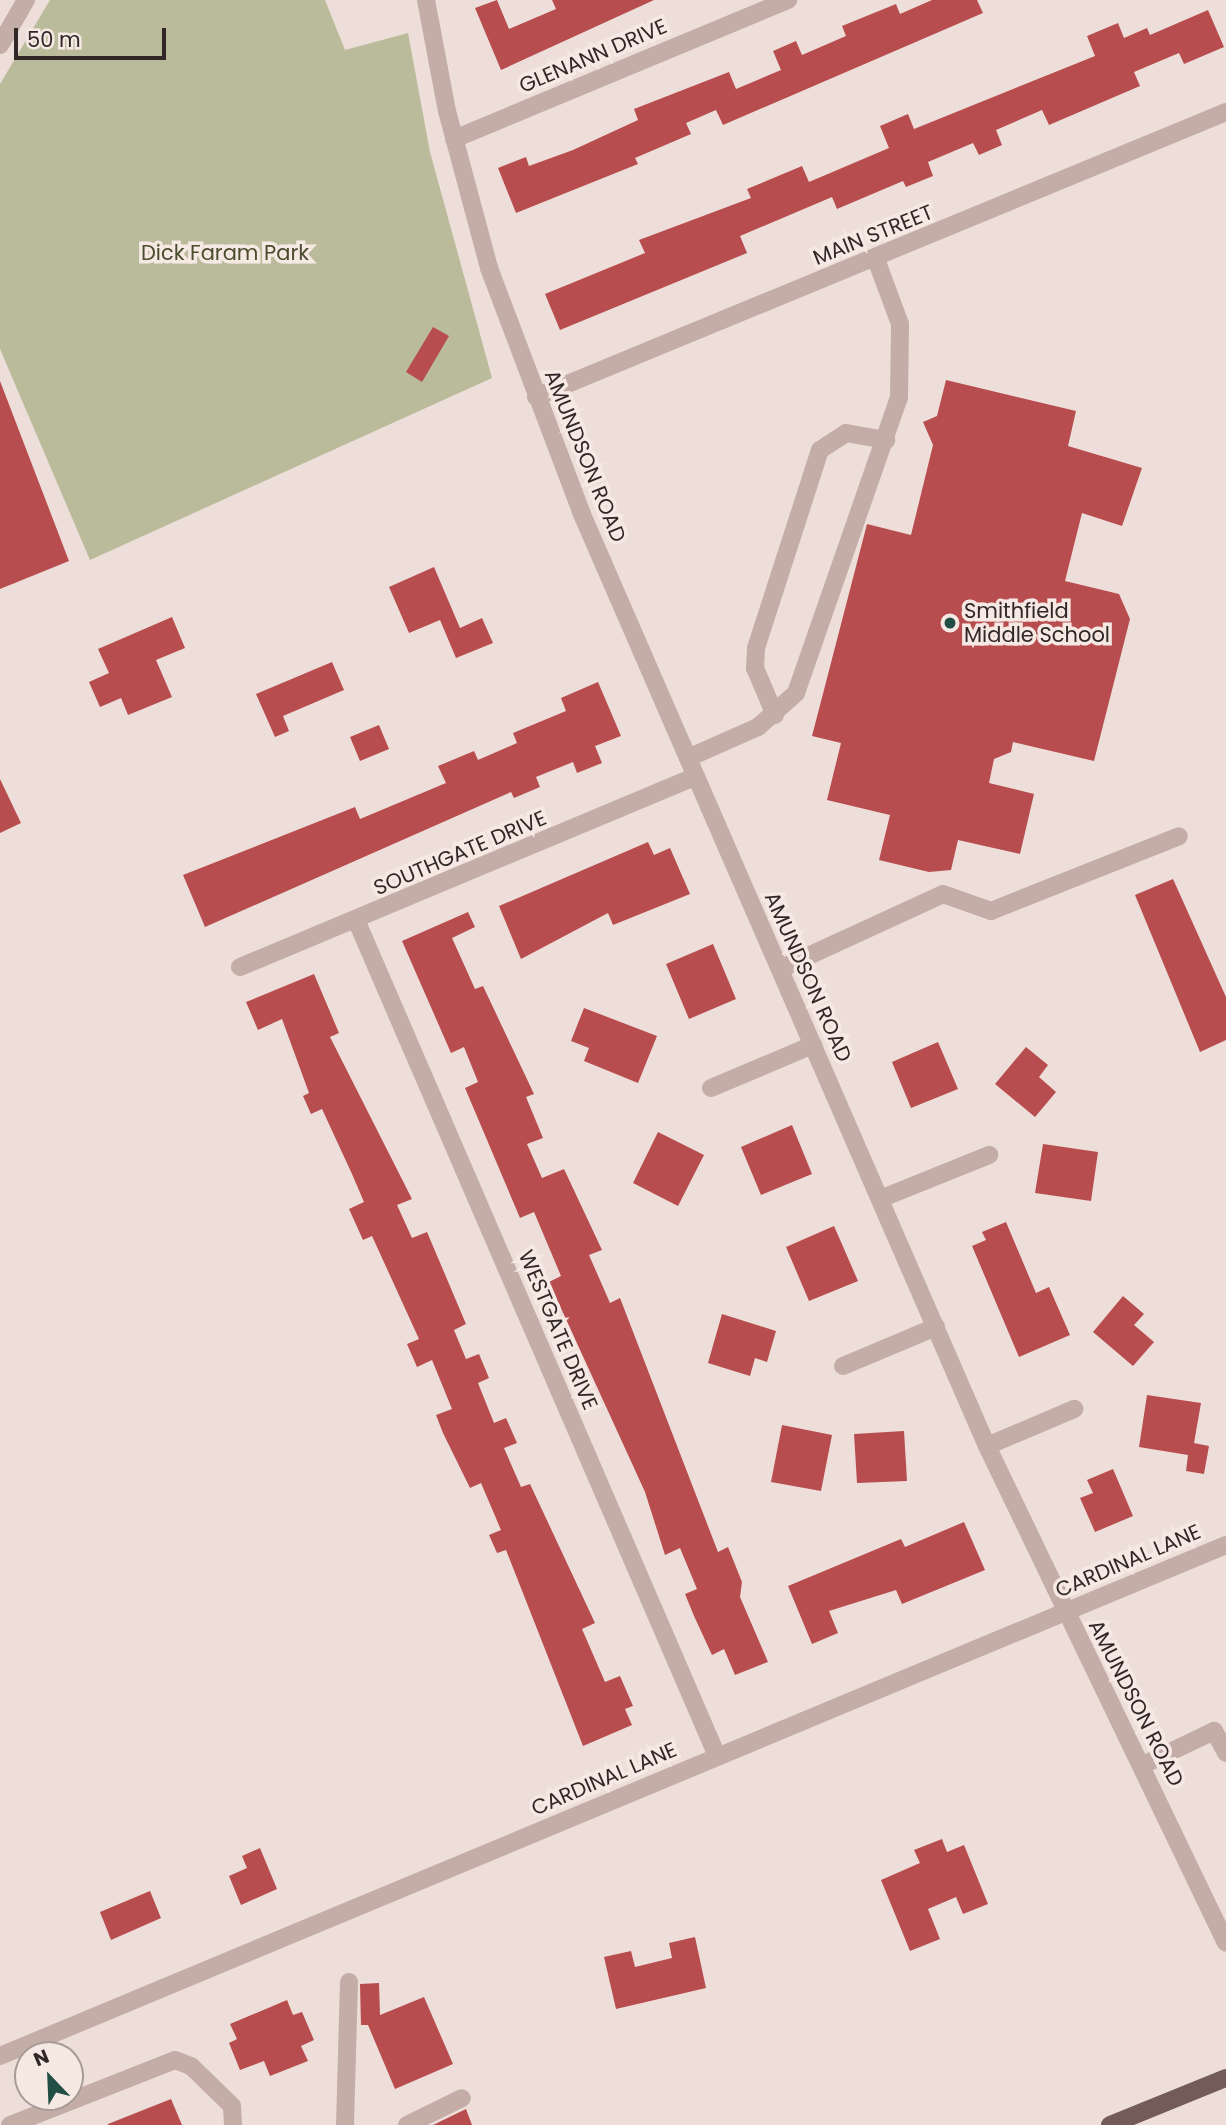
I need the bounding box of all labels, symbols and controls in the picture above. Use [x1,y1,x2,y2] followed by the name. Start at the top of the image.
[18,14,170,58] scale bar
[515,14,671,98] street label: GLENANN DRIVE
[27,25,81,54] text: 50 m
[809,200,937,270] street label: MAIN STREET
[141,240,309,266] park label: Dick Faram Park
[539,366,631,546] street label: AMUNDSON ROAD
[964,598,1110,648] place label: Smithfield Middle School
[942,615,958,631] marker: Smithfield Middle School
[370,805,550,901] street label: SOUTHGATE DRIVE
[759,888,857,1066] street label: AMUNDSON ROAD
[513,1246,603,1414] street label: WESTGATE DRIVE
[1052,1519,1204,1603] street label: CARDINAL LANE
[1083,1616,1189,1790] street label: AMUNDSON ROAD
[528,1737,680,1821] street label: CARDINAL LANE
[14,2041,84,2111] north arrow
[30,2043,53,2073] text: N

